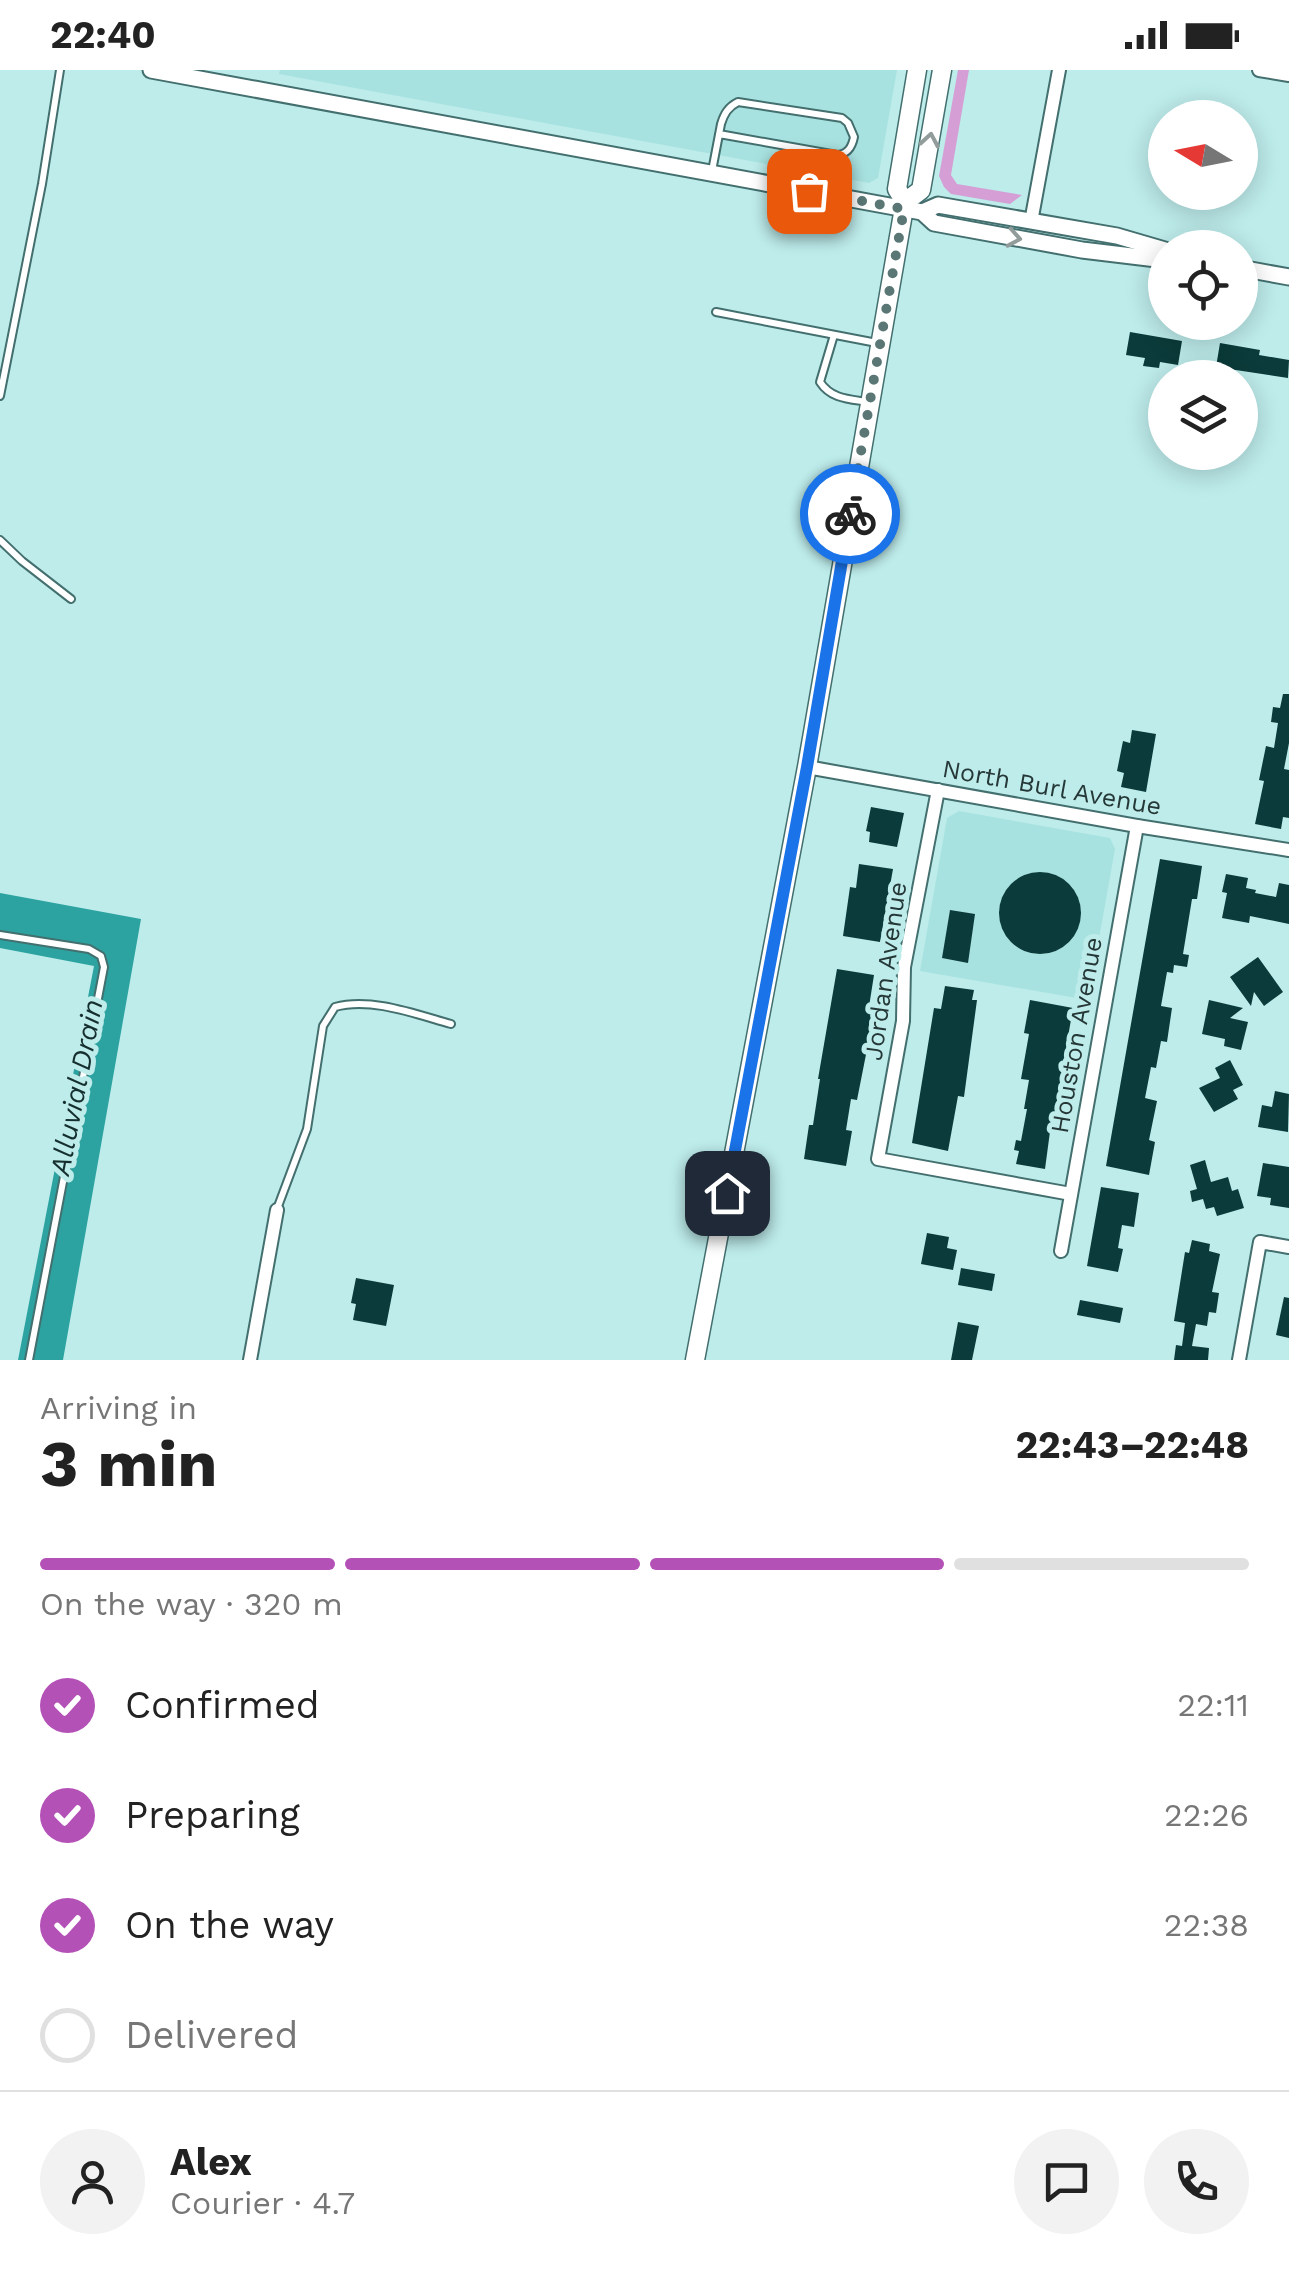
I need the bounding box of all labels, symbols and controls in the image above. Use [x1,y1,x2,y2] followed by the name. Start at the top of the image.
[50,13,156,57] text: 22:40
[1148,100,1258,210] north arrow
[1148,100,1258,470] map controls
[919,131,940,148] one-way arrow
[767,149,852,234] pin
[782,164,837,219] icon: bag
[1006,227,1022,248] one-way arrow
[1148,230,1258,340] button: locate
[1148,360,1258,470] button: layers
[800,464,900,564] courier
[823,487,878,542] icon: bike
[940,754,1164,821] street label: North Burl Avenue
[859,880,912,1062] street label: Jordan Avenue
[1045,935,1108,1135] street label: Houston Avenue
[43,996,110,1179] water label: Alluvial Drain
[685,1151,770,1236] pin
[700,1166,755,1221] icon: home
[40,1389,197,1427] text: Arriving in
[1015,1423,1249,1467] text: 22:43–22:48
[40,1426,218,1502] text: 3 min
[40,1585,343,1623] text: On the way · 320 m
[40,1678,95,1733] icon: check
[125,1683,320,1727] text: Confirmed
[1177,1686,1249,1724] text: 22:11
[40,1788,95,1843] icon: check
[125,1793,300,1837] text: Preparing
[1164,1796,1249,1834] text: 22:26
[40,1898,95,1953] icon: check
[125,1903,334,1947] text: On the way
[1164,1906,1249,1944] text: 22:38
[125,2013,298,2057] text: Delivered
[40,2129,145,2234] button: person
[1014,2129,1119,2234] button: chat
[1144,2129,1249,2234] button: phone
[170,2140,252,2184] text: Alex
[170,2184,355,2222] text: Courier · 4.7

